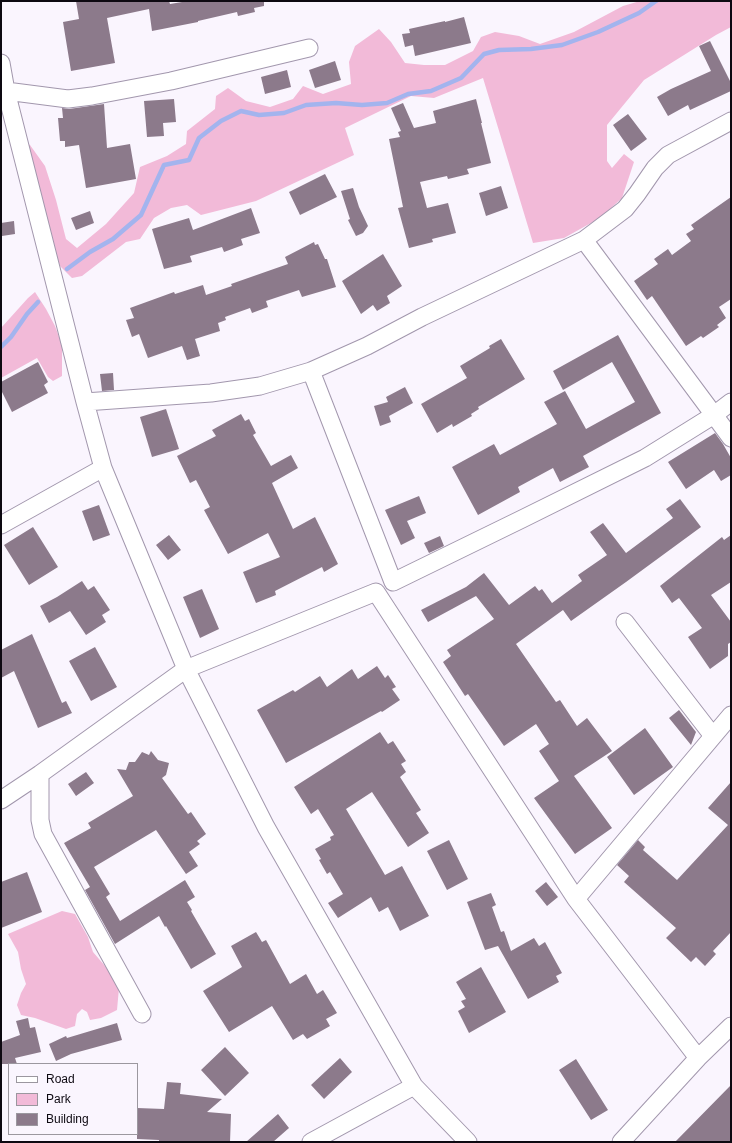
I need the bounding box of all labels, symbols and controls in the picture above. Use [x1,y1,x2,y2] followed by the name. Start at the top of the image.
[8,1063,138,1135] legend
[46,1072,75,1086] text: Road
[46,1092,71,1106] text: Park
[46,1112,89,1126] text: Building

